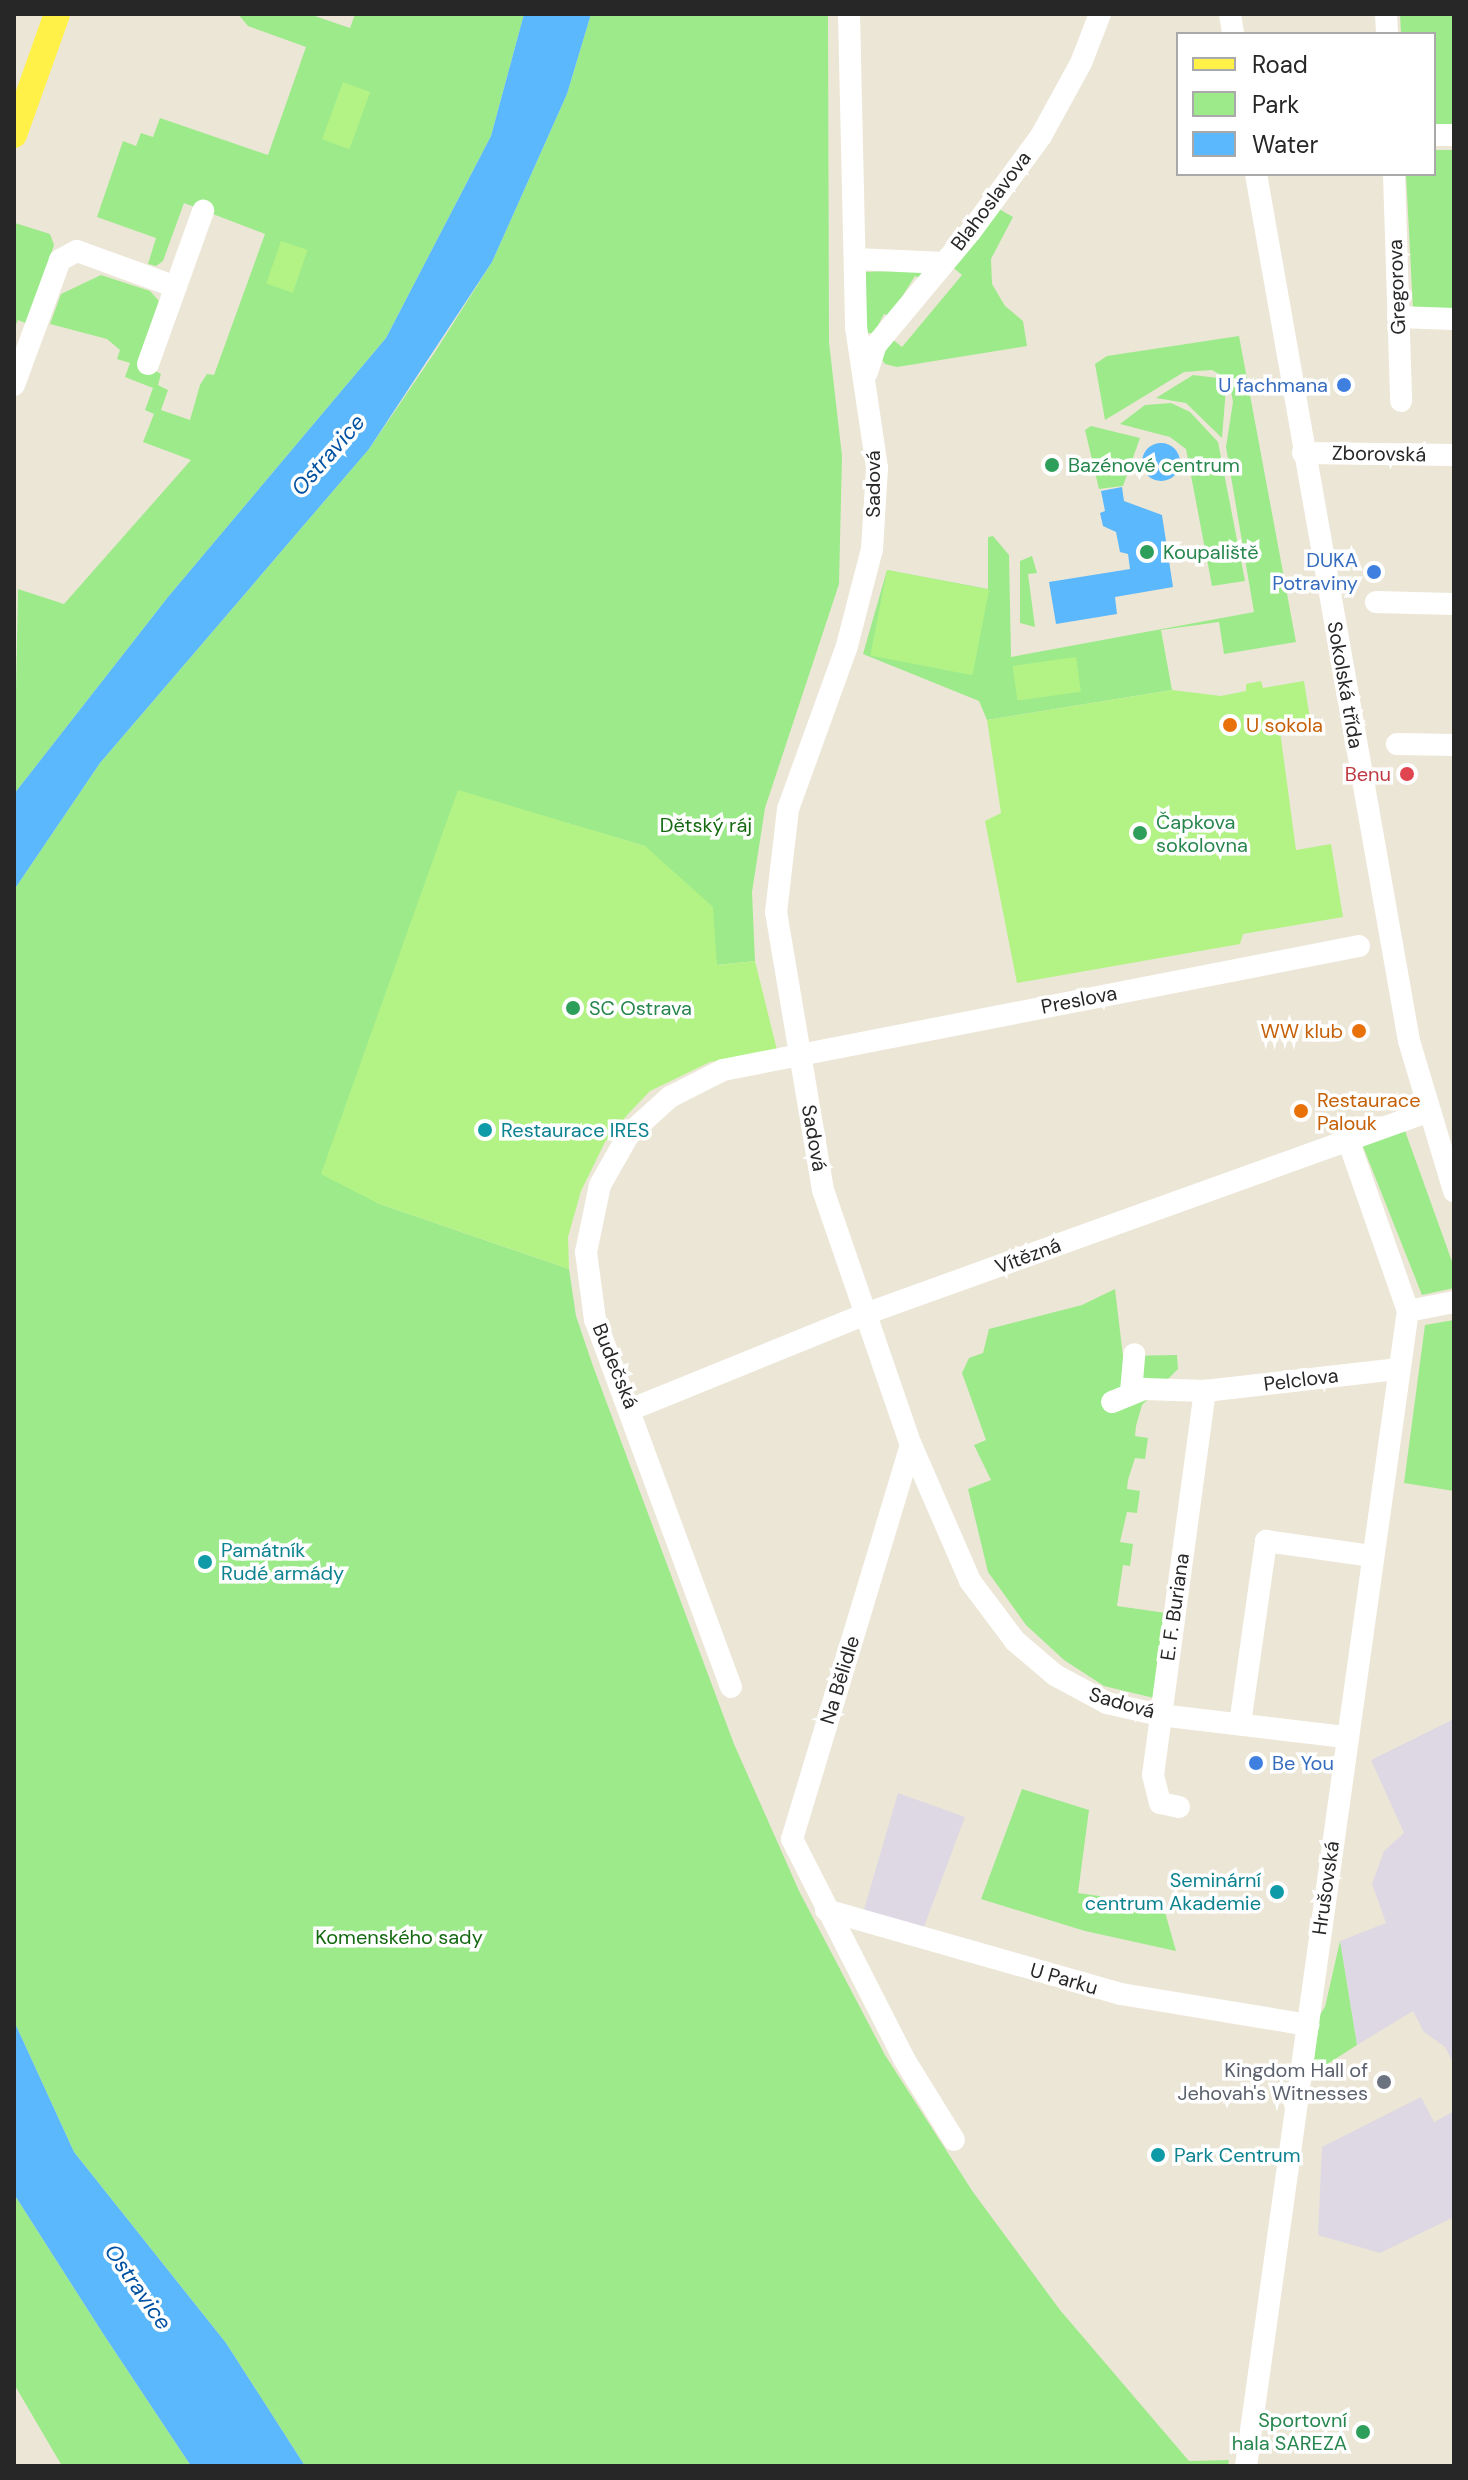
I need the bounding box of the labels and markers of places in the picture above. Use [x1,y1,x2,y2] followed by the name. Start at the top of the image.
[1218,373,1328,397] place label: U fachmana
[1335,376,1353,394] marker: U fachmana
[1068,453,1240,477] place label: Bazénové centrum
[1043,456,1061,474] marker: Bazénové centrum
[1163,540,1259,564] place label: Koupaliště
[1138,543,1156,561] marker: Koupaliště
[1272,548,1358,595] place label: DUKA Potraviny
[1365,563,1383,581] marker: DUKA Potraviny
[1246,713,1323,737] place label: U sokola
[1221,716,1239,734] marker: U sokola
[1345,762,1391,786] place label: Benu
[1398,765,1416,783] marker: Benu
[1156,810,1248,857] place label: Čapkova sokolovna
[1131,824,1149,842] marker: Čapkova sokolovna
[589,996,692,1020] place label: SC Ostrava
[564,999,582,1017] marker: SC Ostrava
[1260,1019,1343,1043] place label: WW klub
[1350,1022,1368,1040] marker: WW klub
[1317,1088,1420,1135] place label: Restaurace Palouk
[1292,1102,1310,1120] marker: Restaurace Palouk
[501,1118,649,1142] place label: Restaurace IRES
[476,1121,494,1139] marker: Restaurace IRES
[221,1538,344,1585] place label: Památník Rudé armády
[196,1553,214,1571] marker: Památník Rudé armády
[1272,1751,1334,1775] place label: Be You
[1247,1754,1265,1772] marker: Be You
[1085,1868,1261,1915] place label: Seminární centrum Akademie
[1268,1883,1286,1901] marker: Seminární centrum Akademie
[1177,2058,1368,2105] place label: Kingdom Hall of Jehovah's Witnesses
[1375,2073,1393,2091] marker: Kingdom Hall of Jehovah's Witnesses
[1174,2143,1301,2167] place label: Park Centrum
[1149,2146,1167,2164] marker: Park Centrum
[1232,2408,1347,2455] place label: Sportovní hala SAREZA
[1354,2423,1372,2441] marker: Sportovní hala SAREZA

